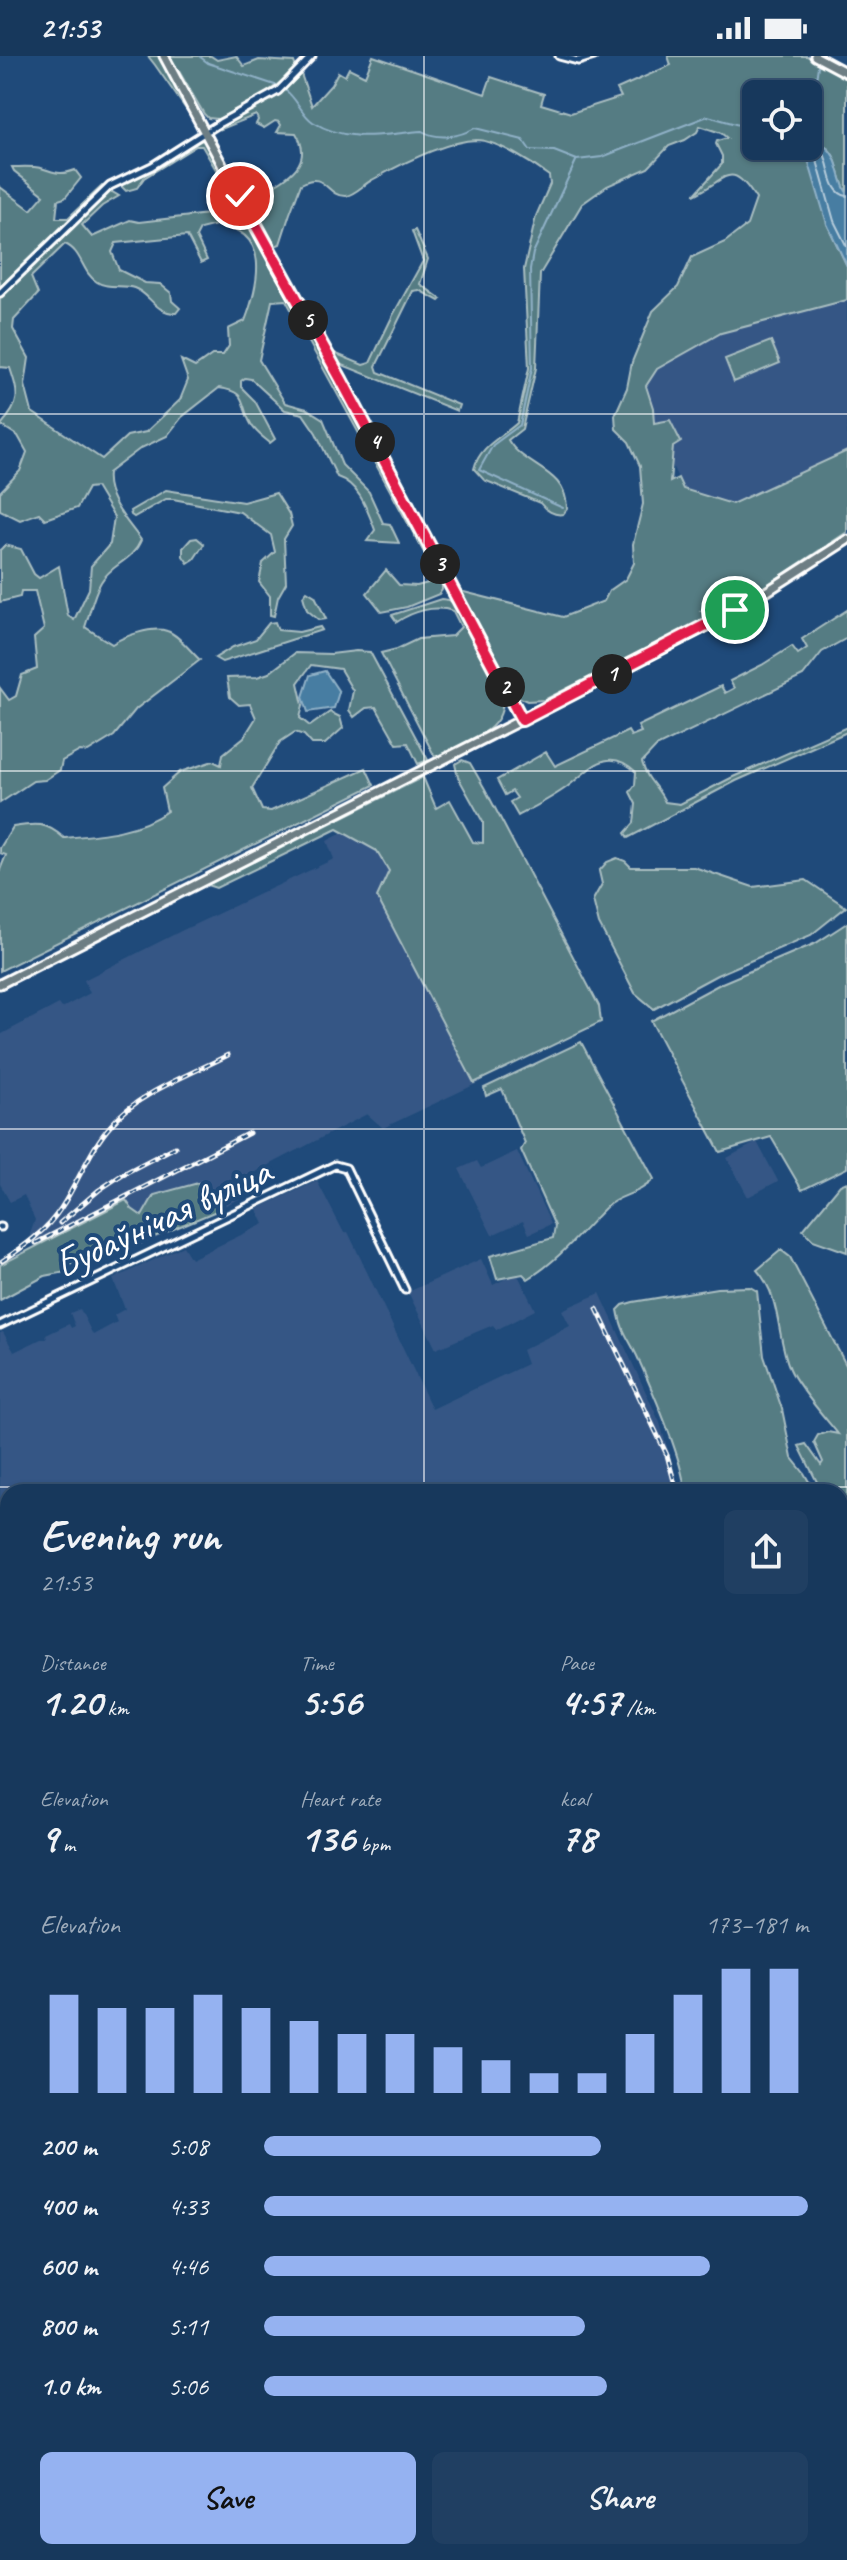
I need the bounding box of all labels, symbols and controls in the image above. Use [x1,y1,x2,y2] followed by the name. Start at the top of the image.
[40,9,99,47] text: 21:53
[742,80,822,160] map controls
[742,80,822,160] button: locate
[206,162,274,230] pin
[218,174,262,218] icon: check
[288,300,328,340] pin: 5
[303,306,313,334] text: 5
[355,422,395,462] pin: 4
[370,428,380,456] text: 4
[420,544,460,584] pin: 3
[435,550,445,578] text: 3
[701,576,769,644] pin
[713,588,757,632] icon: arrive
[592,654,632,694] pin: 1
[607,660,617,688] text: 1
[485,667,525,707] pin: 2
[500,673,510,701] text: 2
[46,1145,281,1290] street label: Будаўнічая вуліца
[40,1508,220,1563] text: Evening run
[724,1510,808,1594] button: share
[40,1566,92,1599] text: 21:53
[40,1649,106,1677] text: Distance
[300,1649,334,1677] text: Time
[560,1649,594,1677] text: Pace
[40,1677,102,1727] text: 1.20
[300,1677,361,1727] text: 5:56
[560,1677,621,1727] text: 4:57
[102,1694,129,1722] text: km
[621,1694,655,1722] text: /km
[40,1785,108,1813] text: Elevation
[300,1785,380,1813] text: Heart rate
[560,1785,589,1813] text: kcal
[40,1813,58,1863] text: 9
[300,1813,355,1863] text: 136
[560,1813,596,1863] text: 78
[58,1830,75,1858] text: m
[355,1830,390,1858] text: bpm
[40,1908,120,1941] text: Elevation
[705,1908,808,1941] text: 173–181 m
[40,2130,96,2163] text: 200 m
[168,2130,208,2163] text: 5:08
[40,2190,96,2223] text: 400 m
[168,2190,208,2223] text: 4:33
[40,2250,97,2283] text: 600 m
[168,2250,208,2283] text: 4:46
[40,2310,96,2343] text: 800 m
[168,2310,208,2343] text: 5:11
[40,2370,100,2403] text: 1.0 km
[168,2370,208,2403] text: 5:06
[40,2452,416,2544] button: Save
[432,2452,808,2544] button: Share

